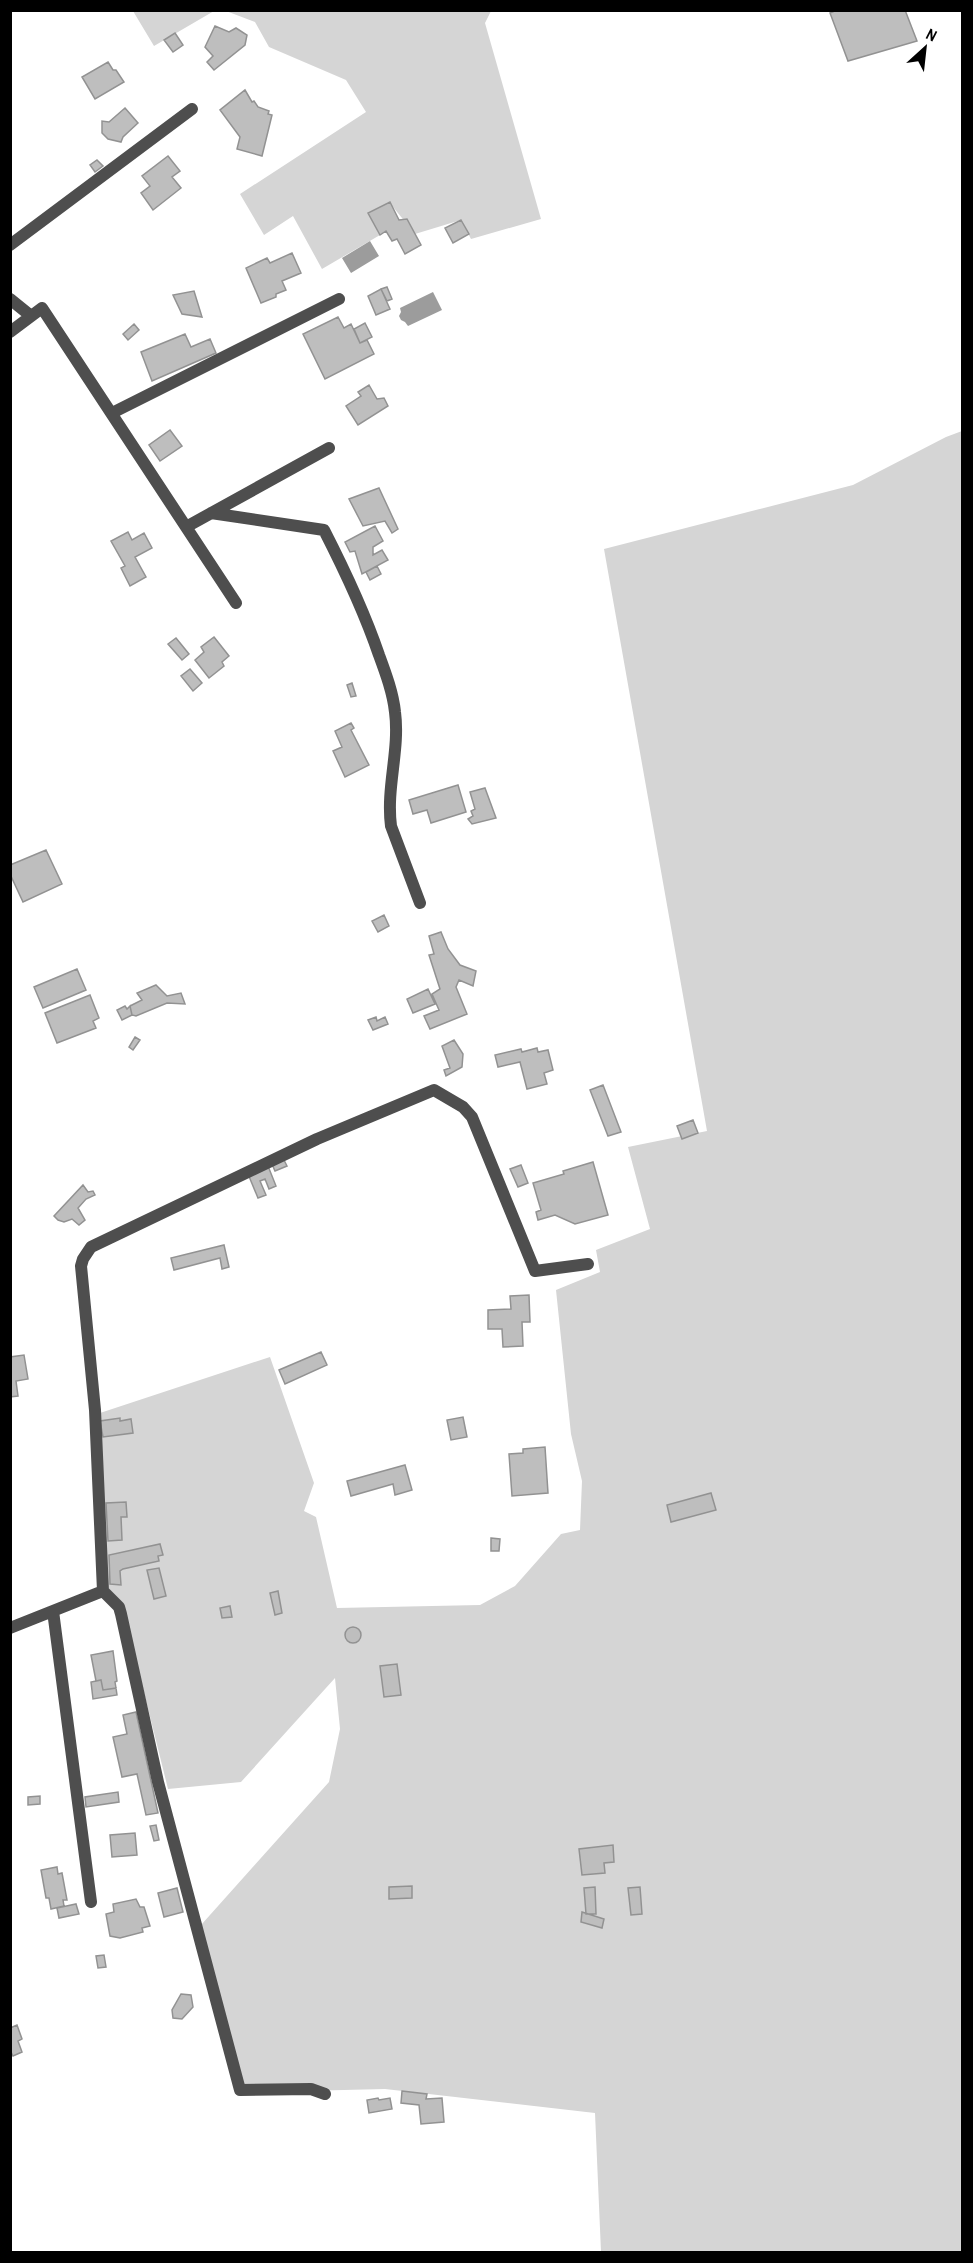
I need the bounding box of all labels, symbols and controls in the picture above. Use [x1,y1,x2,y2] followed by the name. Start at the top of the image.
[895,18,955,78] north arrow
[923,23,941,47] text: N

